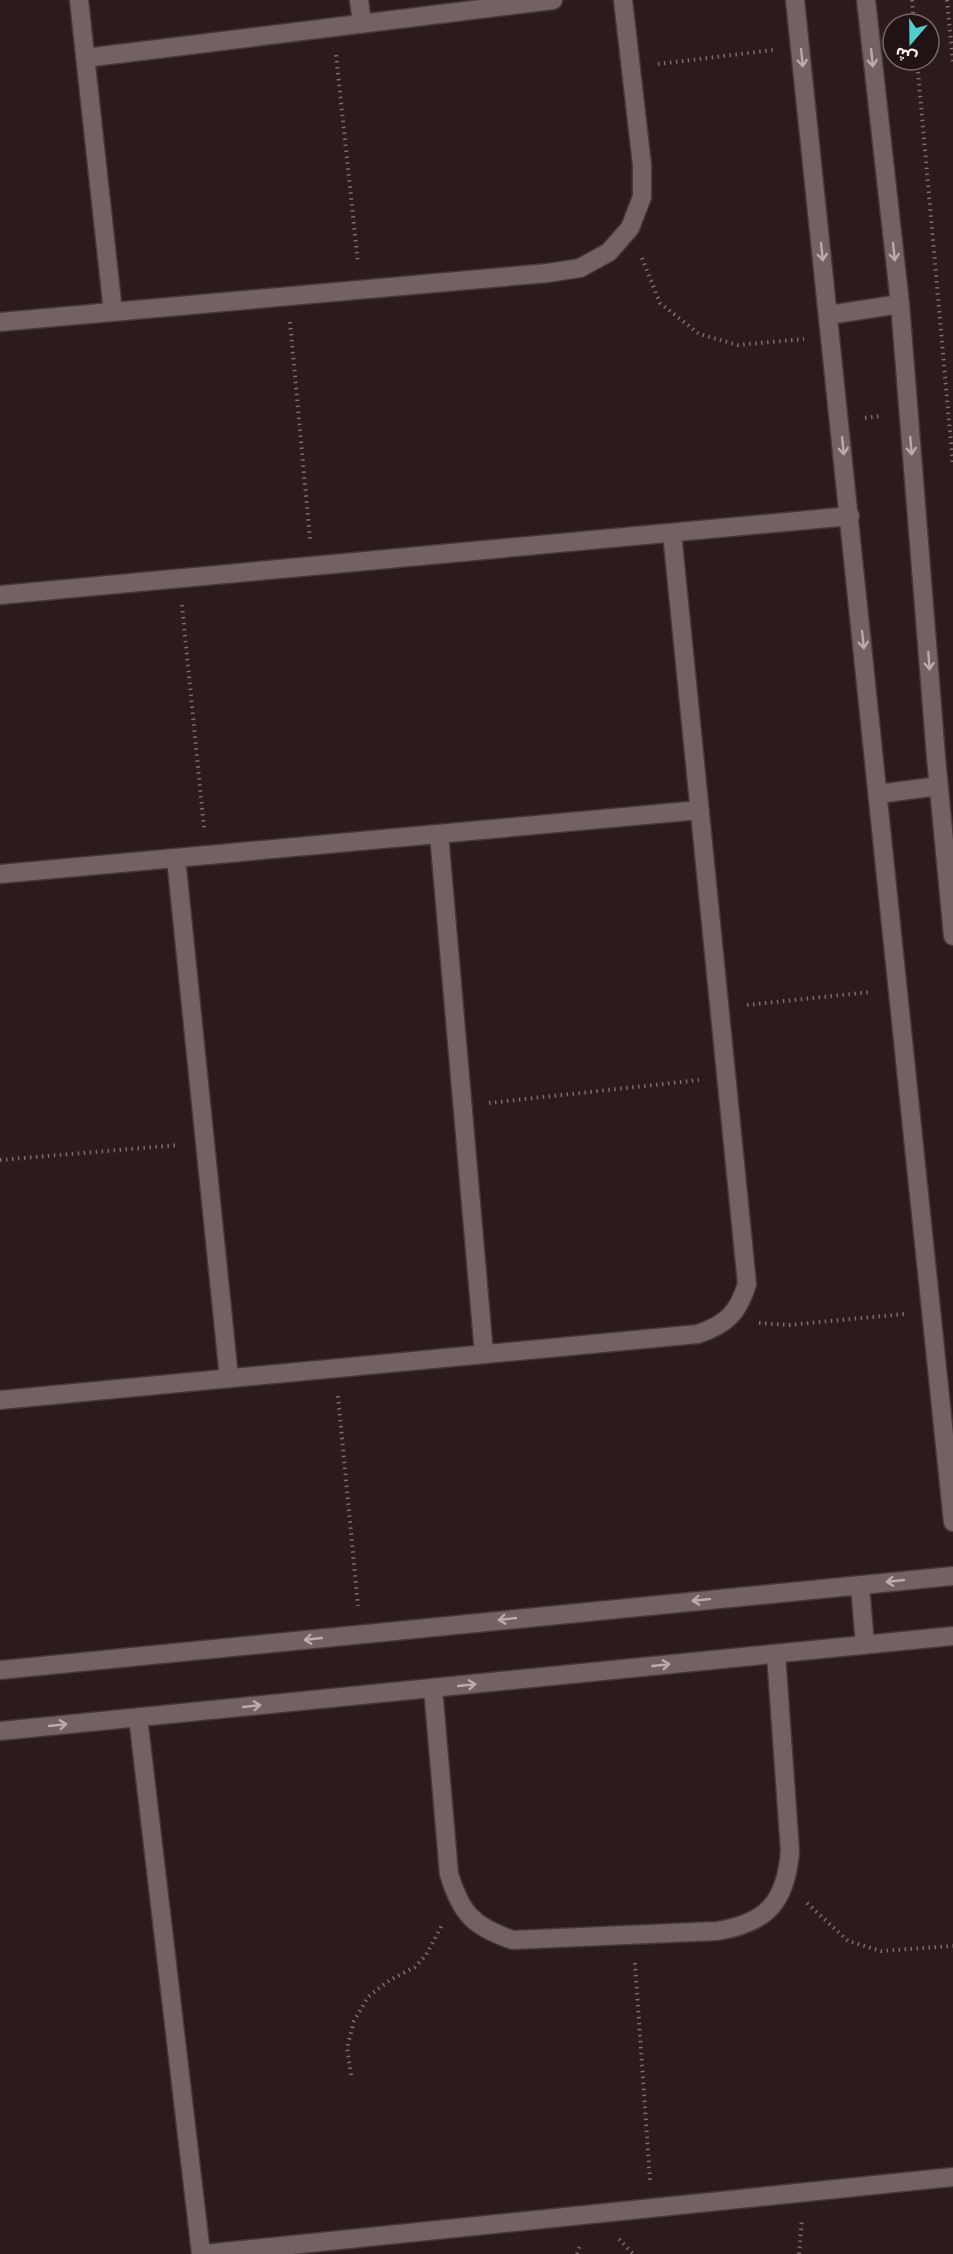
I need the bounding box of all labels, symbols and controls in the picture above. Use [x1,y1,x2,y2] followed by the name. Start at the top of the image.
[881,12,941,72] north arrow
[892,43,920,69] text: ش
[796,48,807,68] one-way arrow
[867,48,878,68] one-way arrow
[817,242,828,261] one-way arrow
[889,242,900,261] one-way arrow
[838,436,849,455] one-way arrow
[906,436,917,456] one-way arrow
[858,629,869,649] one-way arrow
[924,651,935,671] one-way arrow
[885,1576,905,1587] one-way arrow
[691,1595,711,1606] one-way arrow
[497,1614,517,1625] one-way arrow
[303,1633,323,1644] one-way arrow
[651,1659,671,1670] one-way arrow
[457,1679,477,1690] one-way arrow
[242,1700,262,1711] one-way arrow
[48,1719,68,1730] one-way arrow

